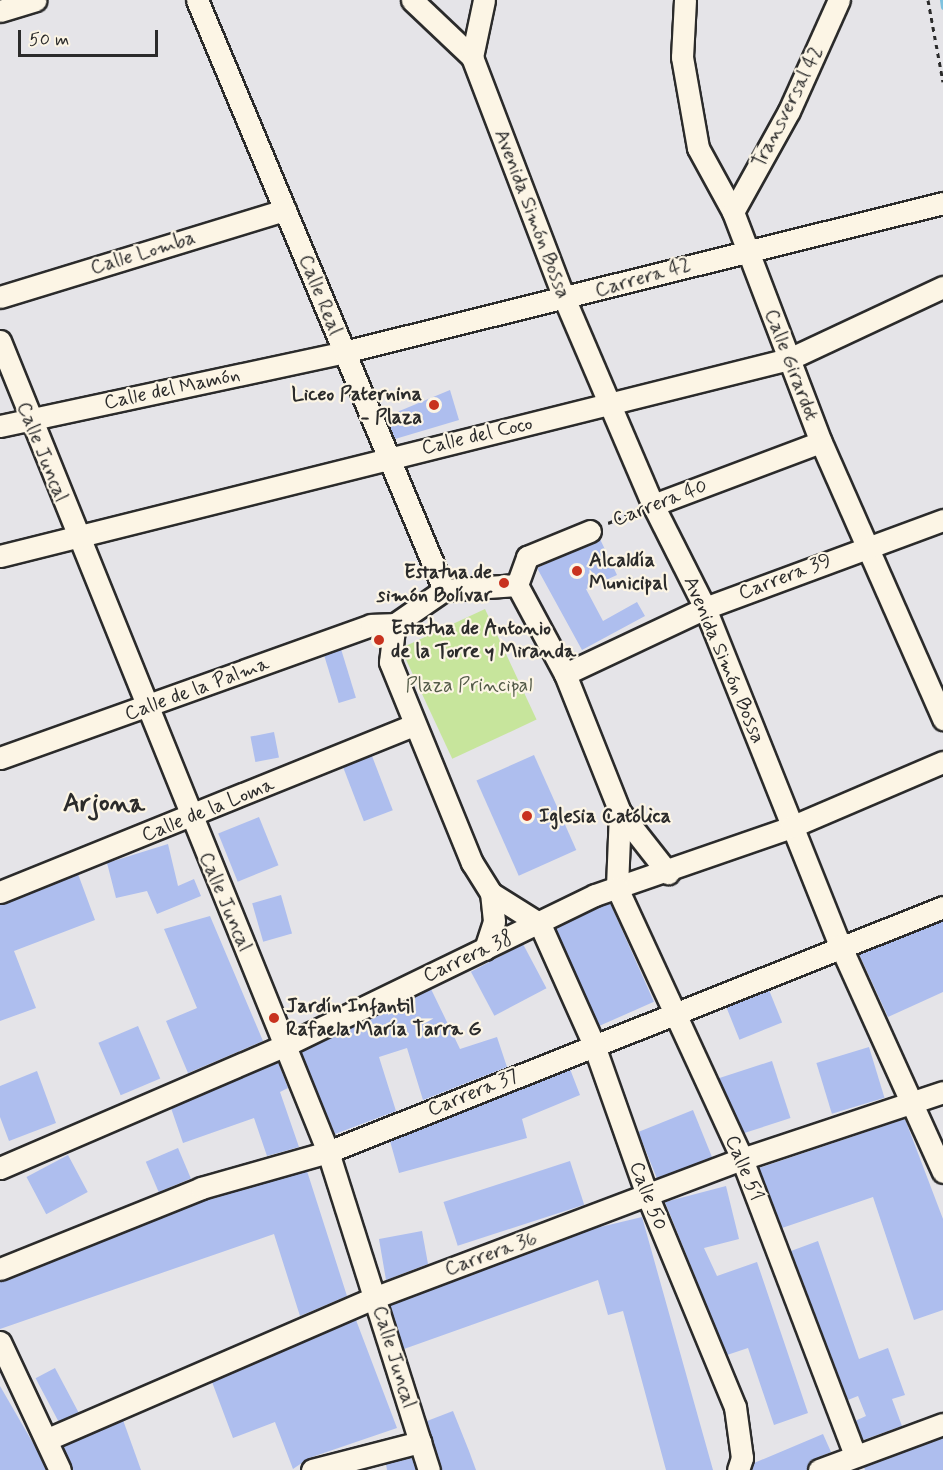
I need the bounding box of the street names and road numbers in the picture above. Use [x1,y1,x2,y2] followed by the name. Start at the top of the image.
[747,42,829,172] street label: Transversal 42
[489,126,575,302] street label: Avenida Simón Bossa
[87,226,199,280] street label: Calle Lomba
[293,251,347,339] street label: Calle Real
[592,253,694,303] street label: Carrera 42
[759,307,823,423] street label: Calle Girardot
[99,362,245,416] street label: Calle del Mamón
[12,400,72,504] street label: Calle Juncal
[417,411,537,461] street label: Calle del Coco
[609,474,711,532] street label: Carrera 40
[735,548,835,606] street label: Carrera 39
[678,573,770,747] street label: Avenida Simón Bossa
[122,652,272,726] street label: Calle de la Palma
[137,772,279,848] street label: Calle de la Loma
[194,850,256,954] street label: Calle Juncal
[419,926,517,988] street label: Carrera 38
[424,1064,522,1122] street label: Carrera 37
[719,1132,769,1204] street label: Calle 51
[624,1158,672,1234] street label: Calle 50
[442,1226,540,1282] street label: Carrera 36
[367,1304,421,1410] street label: Calle Juncal

